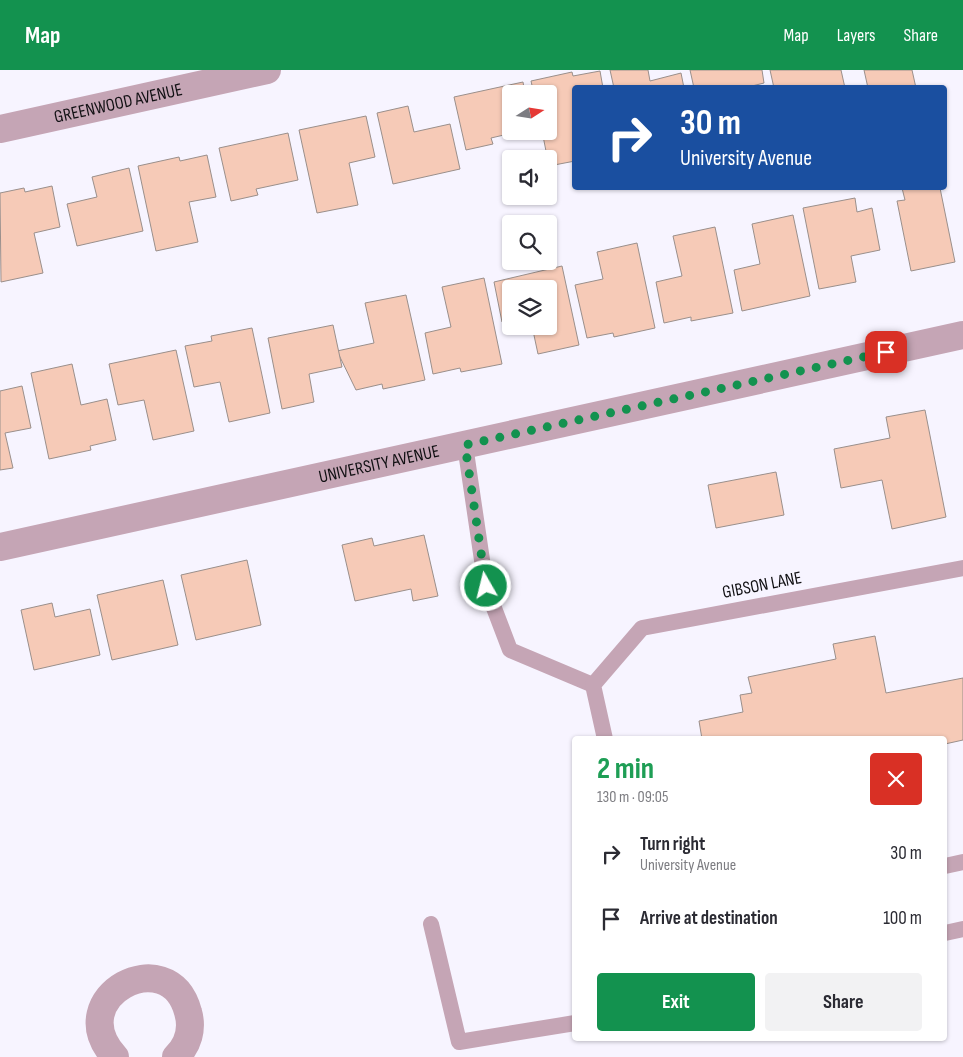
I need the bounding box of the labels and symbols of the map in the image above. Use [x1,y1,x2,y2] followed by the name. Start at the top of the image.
[52,79,184,127] street label: GREENWOOD AVENUE
[502,85,558,140] north arrow
[865,331,907,373] pin
[317,440,441,487] street label: UNIVERSITY AVENUE
[459,559,511,611] position arrow
[721,567,803,603] street label: GIBSON LANE

